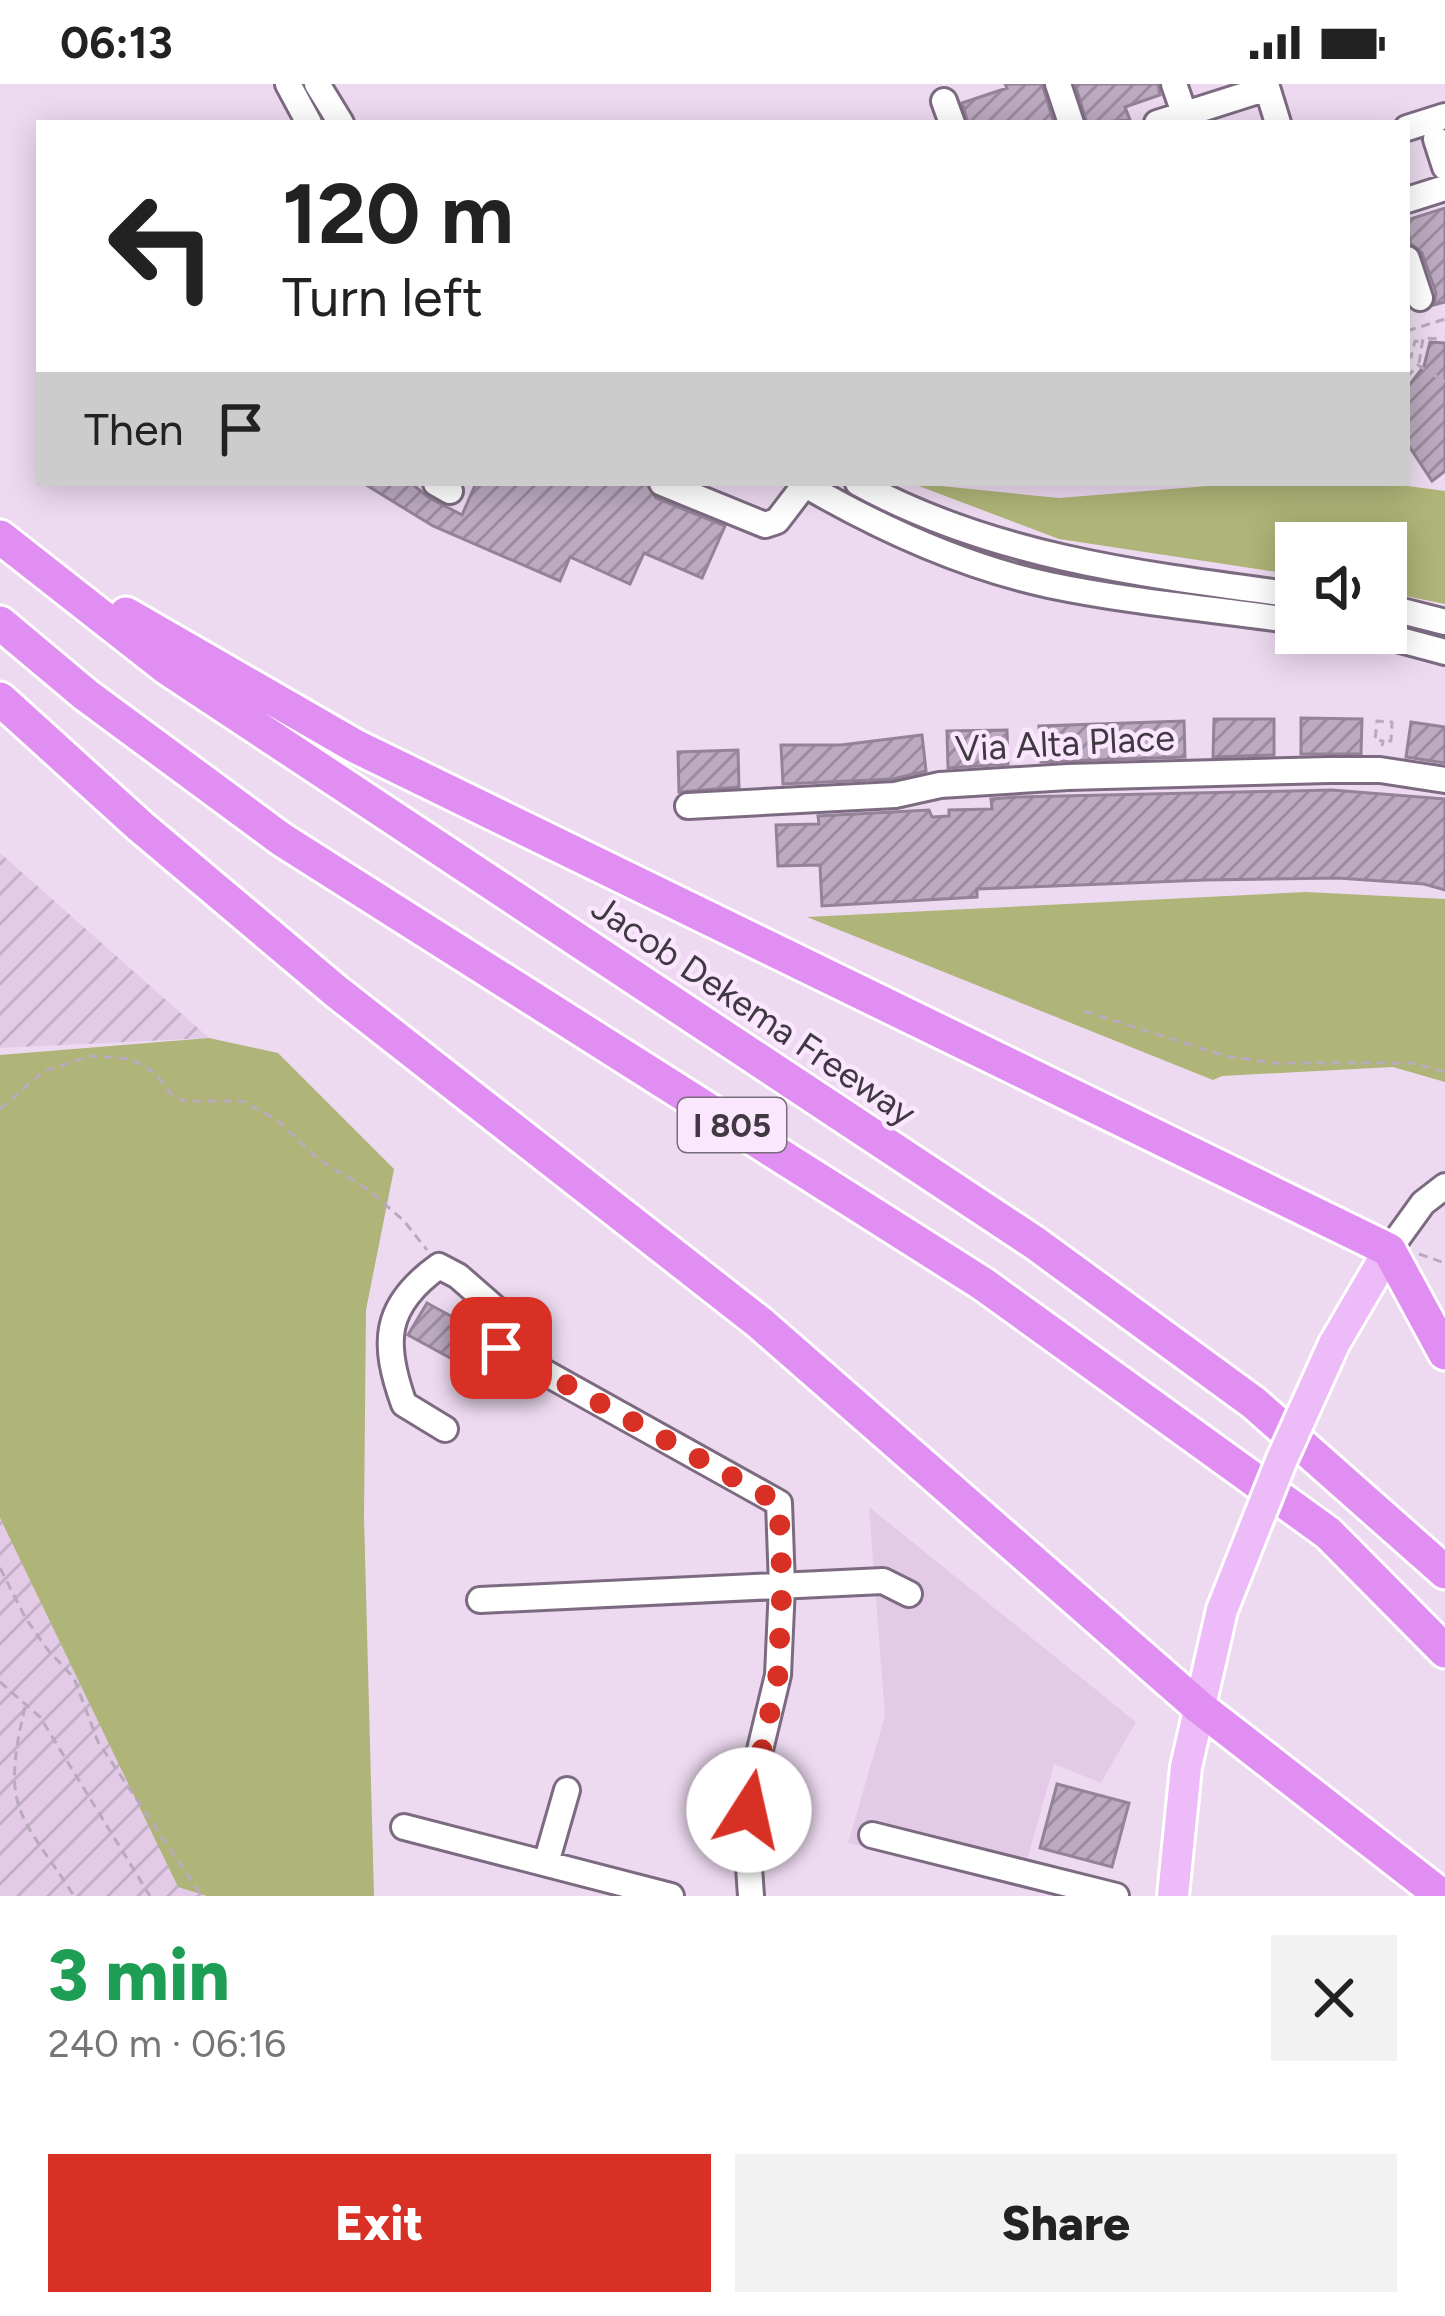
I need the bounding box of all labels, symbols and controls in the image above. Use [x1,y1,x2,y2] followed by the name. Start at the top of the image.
[60,15,173,69] text: 06:13
[282,163,514,264] text: 120 m
[84,168,240,324] icon: left
[282,265,483,330] text: Turn left
[208,396,274,462] icon: arrive
[84,402,184,456] text: Then
[1275,522,1407,654] map controls
[1275,522,1407,654] button: sound
[954,716,1176,770] street label: Via Alta Place
[584,886,924,1134] street label: Jacob Dekema Freeway
[678,1098,786,1152] road number: I 805
[450,1297,552,1399] pin
[468,1315,534,1381] icon: arrive
[686,1747,812,1873] position arrow
[48,1932,230,2018] text: 3 min
[1271,1935,1397,2061] button: close
[48,2020,286,2067] text: 240 m · 06:16
[48,2154,711,2292] button: Exit
[735,2154,1397,2292] button: Share

